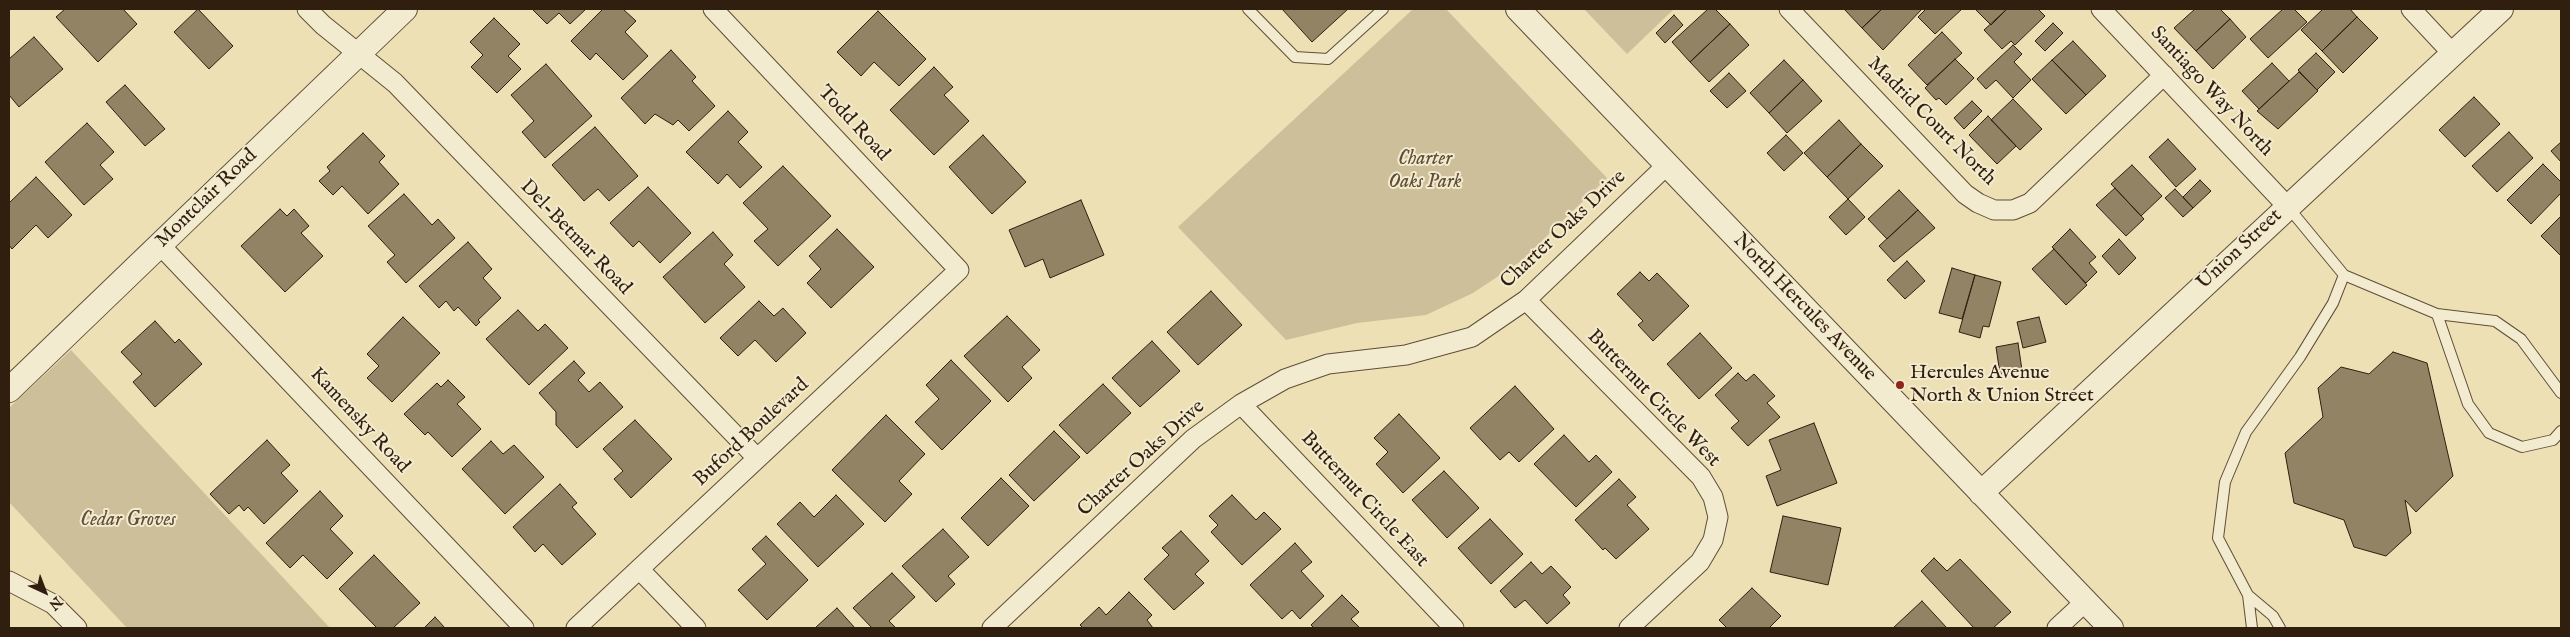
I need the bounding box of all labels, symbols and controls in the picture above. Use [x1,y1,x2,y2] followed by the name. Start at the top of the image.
[2145,22,2277,162] street label: Santiago Way North
[1862,53,2000,191] street label: Madrid Court North
[812,81,894,167] street label: Todd Road
[151,145,263,253] street label: Montclair Road
[1388,148,1462,195] park label: Charter Oaks Park
[1496,166,1632,294] street label: Charter Oaks Drive
[514,176,636,300] street label: Del-Betmar Road
[2192,204,2288,296] street label: Union Street
[1727,229,1881,387] street label: North Hercules Avenue
[1581,325,1725,473] street label: Butternut Circle West
[1910,362,2094,409] place label: Hercules Avenue North & Union Street
[304,363,414,479] street label: Kamensky Road
[690,374,814,492] street label: Buford Boulevard
[1894,379,1906,391] marker: Hercules Avenue North & Union Street
[1074,396,1210,522] street label: Charter Oaks Drive
[1295,427,1433,573] street label: Butternut Circle East
[80,509,176,533] park label: Cedar Groves
[20,567,70,617] north arrow
[45,592,66,614] text: N

